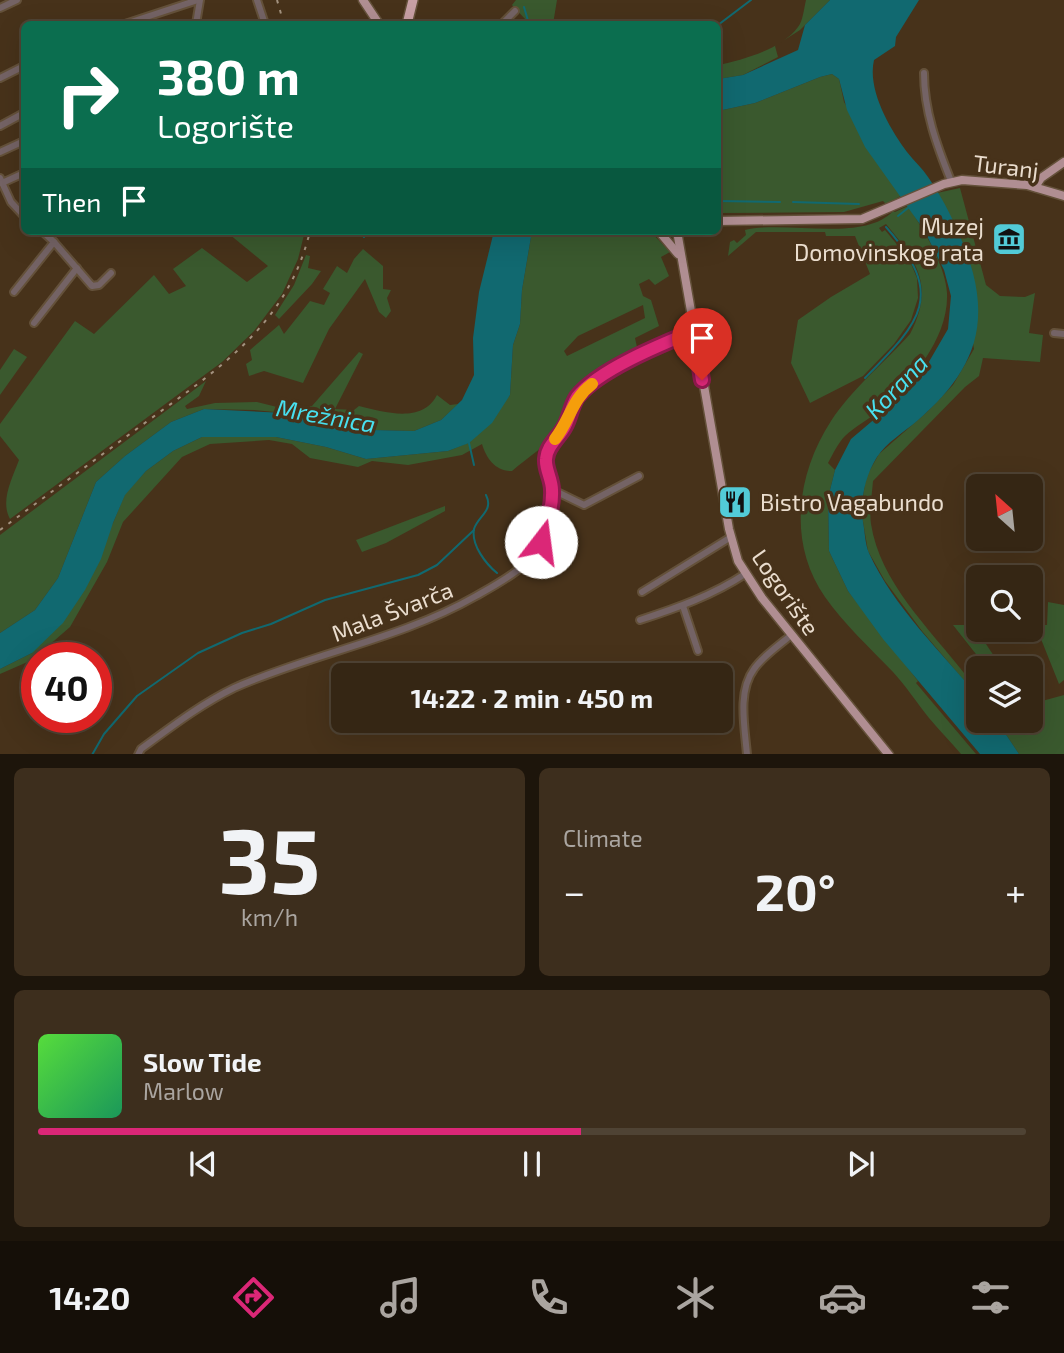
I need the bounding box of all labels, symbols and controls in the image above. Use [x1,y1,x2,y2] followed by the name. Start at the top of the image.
[157,46,300,105] text: 380 m
[42,49,133,140] icon: right
[157,106,294,144] text: Logorište
[972,148,1040,184] street label: Turanj
[115,182,153,220] icon: arrive
[42,186,101,217] text: Then
[794,212,984,266] place label: Muzej Domovinskog rata
[990,220,1028,258] museum icon: Muzej Domovinskog rata
[672,308,732,380] pin
[683,319,721,357] icon: arrive
[858,348,934,424] water label: Korana
[274,392,378,438] water label: Mrežnica
[966,474,1043,551] north arrow
[966,474,1043,733] map controls
[716,483,754,521] restaurant icon: Bistro Vagabundo
[760,488,944,516] place label: Bistro Vagabundo
[504,505,578,579] position arrow
[746,544,826,640] street label: Logorište
[966,565,1043,642] button: search
[327,575,457,647] street label: Mala Švarča
[21,642,112,733] speed limit sign: 40
[966,656,1043,733] button: layers
[411,682,653,713] text: 14:22 · 2 min · 450 m
[219,803,320,912] text: 35
[563,824,643,852] text: Climate
[755,859,836,921] text: 20°
[563,868,585,914] text: −
[1005,868,1026,914] text: +
[241,903,298,931] text: km/h
[143,1046,262,1077] text: Slow Tide
[143,1077,224,1105] text: Marlow
[184,1145,222,1183] icon: previous
[513,1145,551,1183] icon: pause
[842,1145,880,1183] icon: next
[229,1273,278,1322] icon: directions
[376,1273,425,1322] icon: music
[524,1273,573,1322] icon: phone
[671,1273,720,1322] icon: climate
[818,1273,867,1322] icon: car
[966,1273,1015,1322] icon: filters
[49,1278,130,1316] text: 14:20

